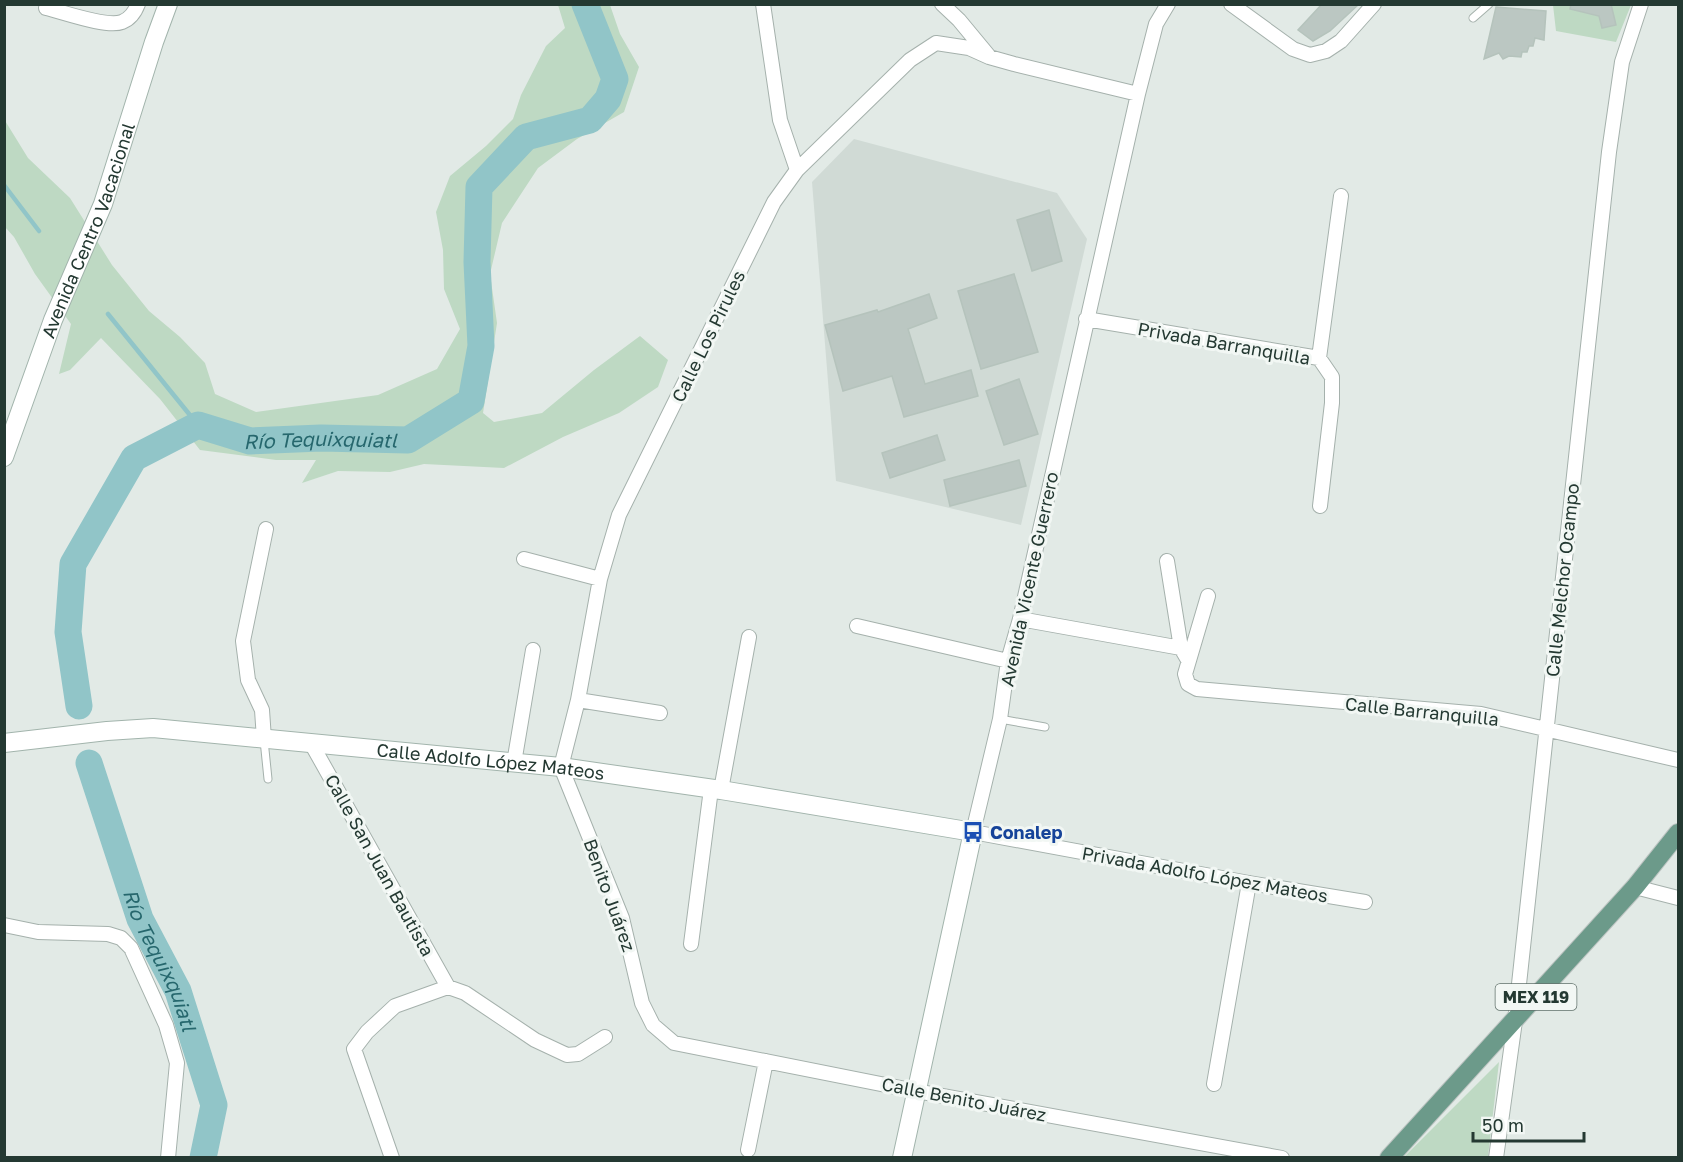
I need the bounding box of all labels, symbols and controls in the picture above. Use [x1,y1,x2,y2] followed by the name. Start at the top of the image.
[37,120,139,341] street label: Avenida Centro Vacacional
[667,267,749,405] street label: Calle Los Pirules
[1136,317,1312,369] street label: Privada Barranquilla
[243,426,398,453] water label: Río Tequixquiatl
[995,470,1063,688] street label: Avenida Vicente Guerrero
[1541,482,1583,678] street label: Calle Melchor Ocampo
[1344,692,1500,730] street label: Calle Barranquilla
[376,738,606,784] street label: Calle Adolfo López Mateos
[321,770,439,960] street label: Calle San Juan Bautista
[961,820,985,844] bus stop icon: Conalep
[990,821,1063,843] place label: Conalep
[579,836,641,954] street label: Benito Juárez
[1080,842,1330,906] street label: Privada Adolfo López Mateos
[119,886,202,1035] water label: Río Tequixquiatl
[1496,984,1576,1010] road number: MEX 119
[880,1072,1048,1126] street label: Calle Benito Juárez
[1473,1105,1584,1143] scale bar
[1482,1114,1524,1136] text: 50 m

